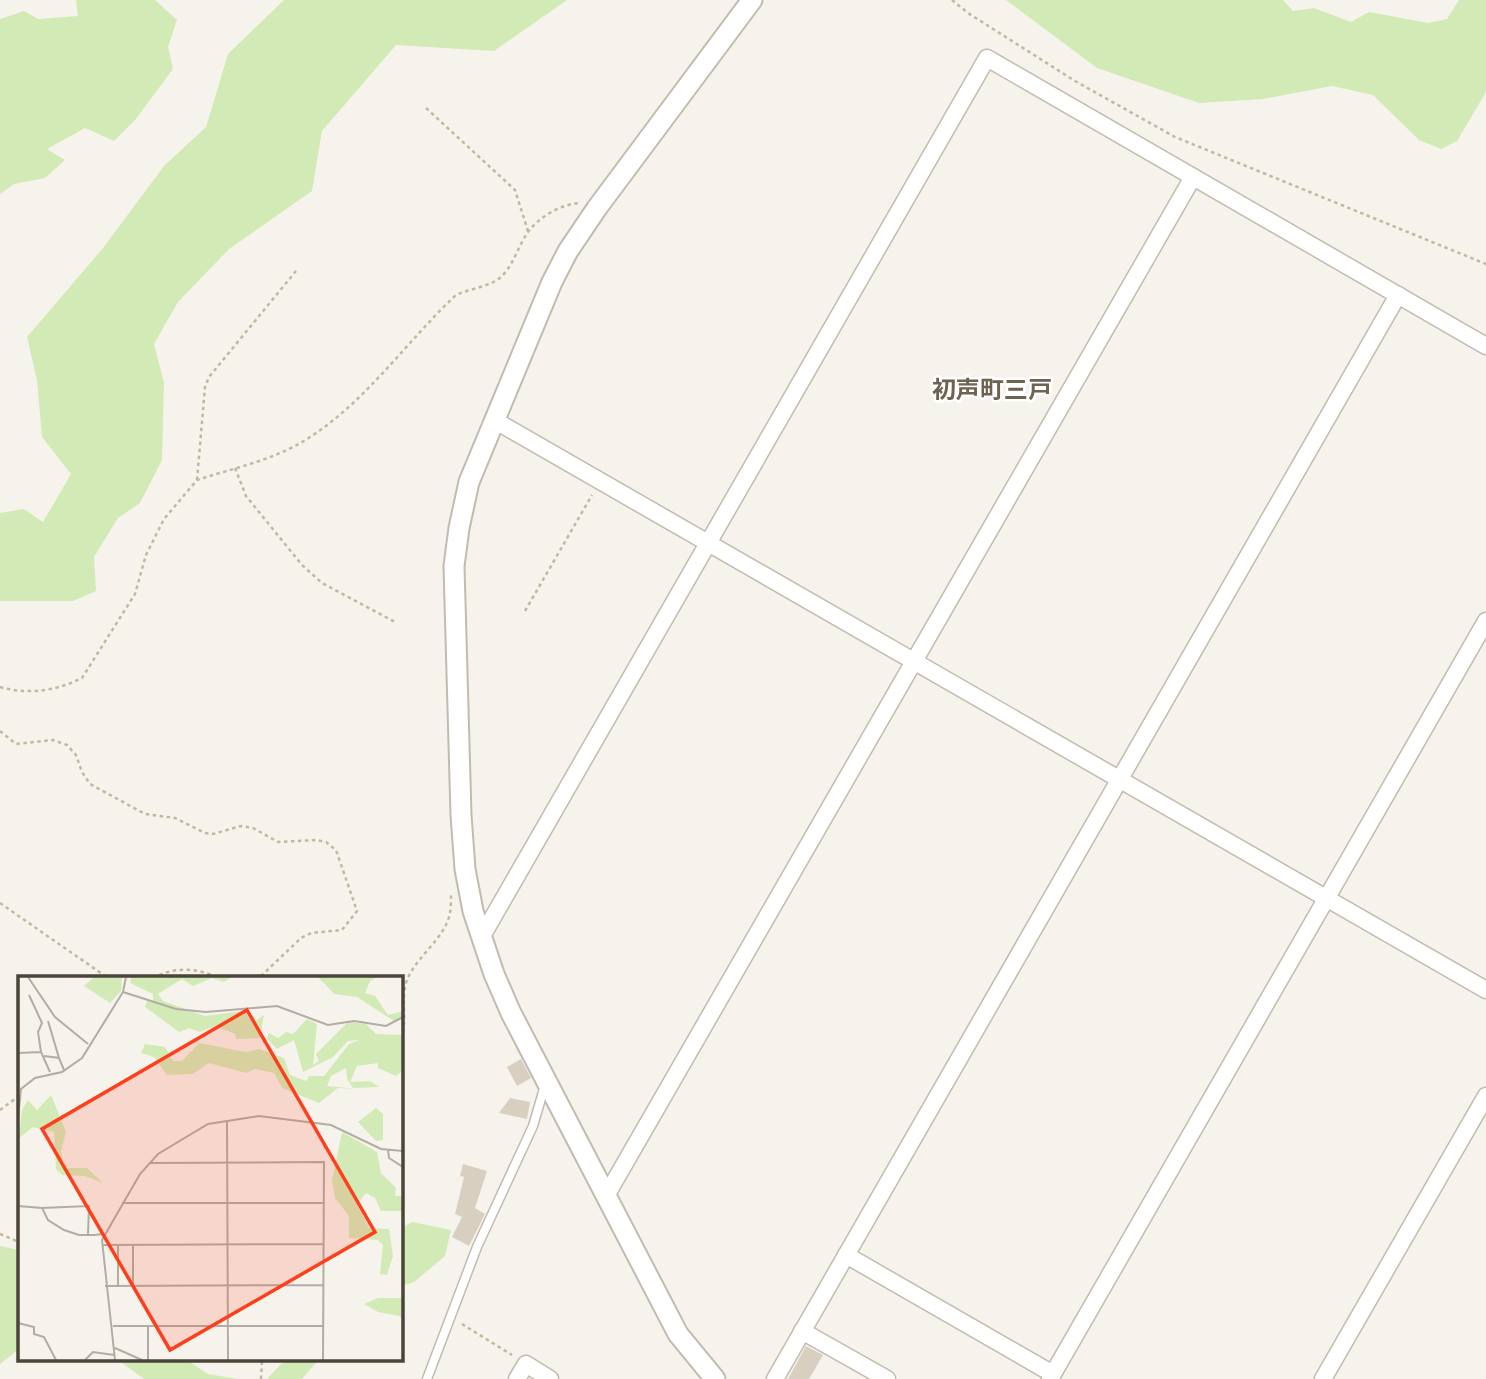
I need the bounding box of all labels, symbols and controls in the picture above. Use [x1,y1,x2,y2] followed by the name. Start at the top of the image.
[932,374,1052,403] district label: 初声町三戸
[18,976,402,1362] inset map

